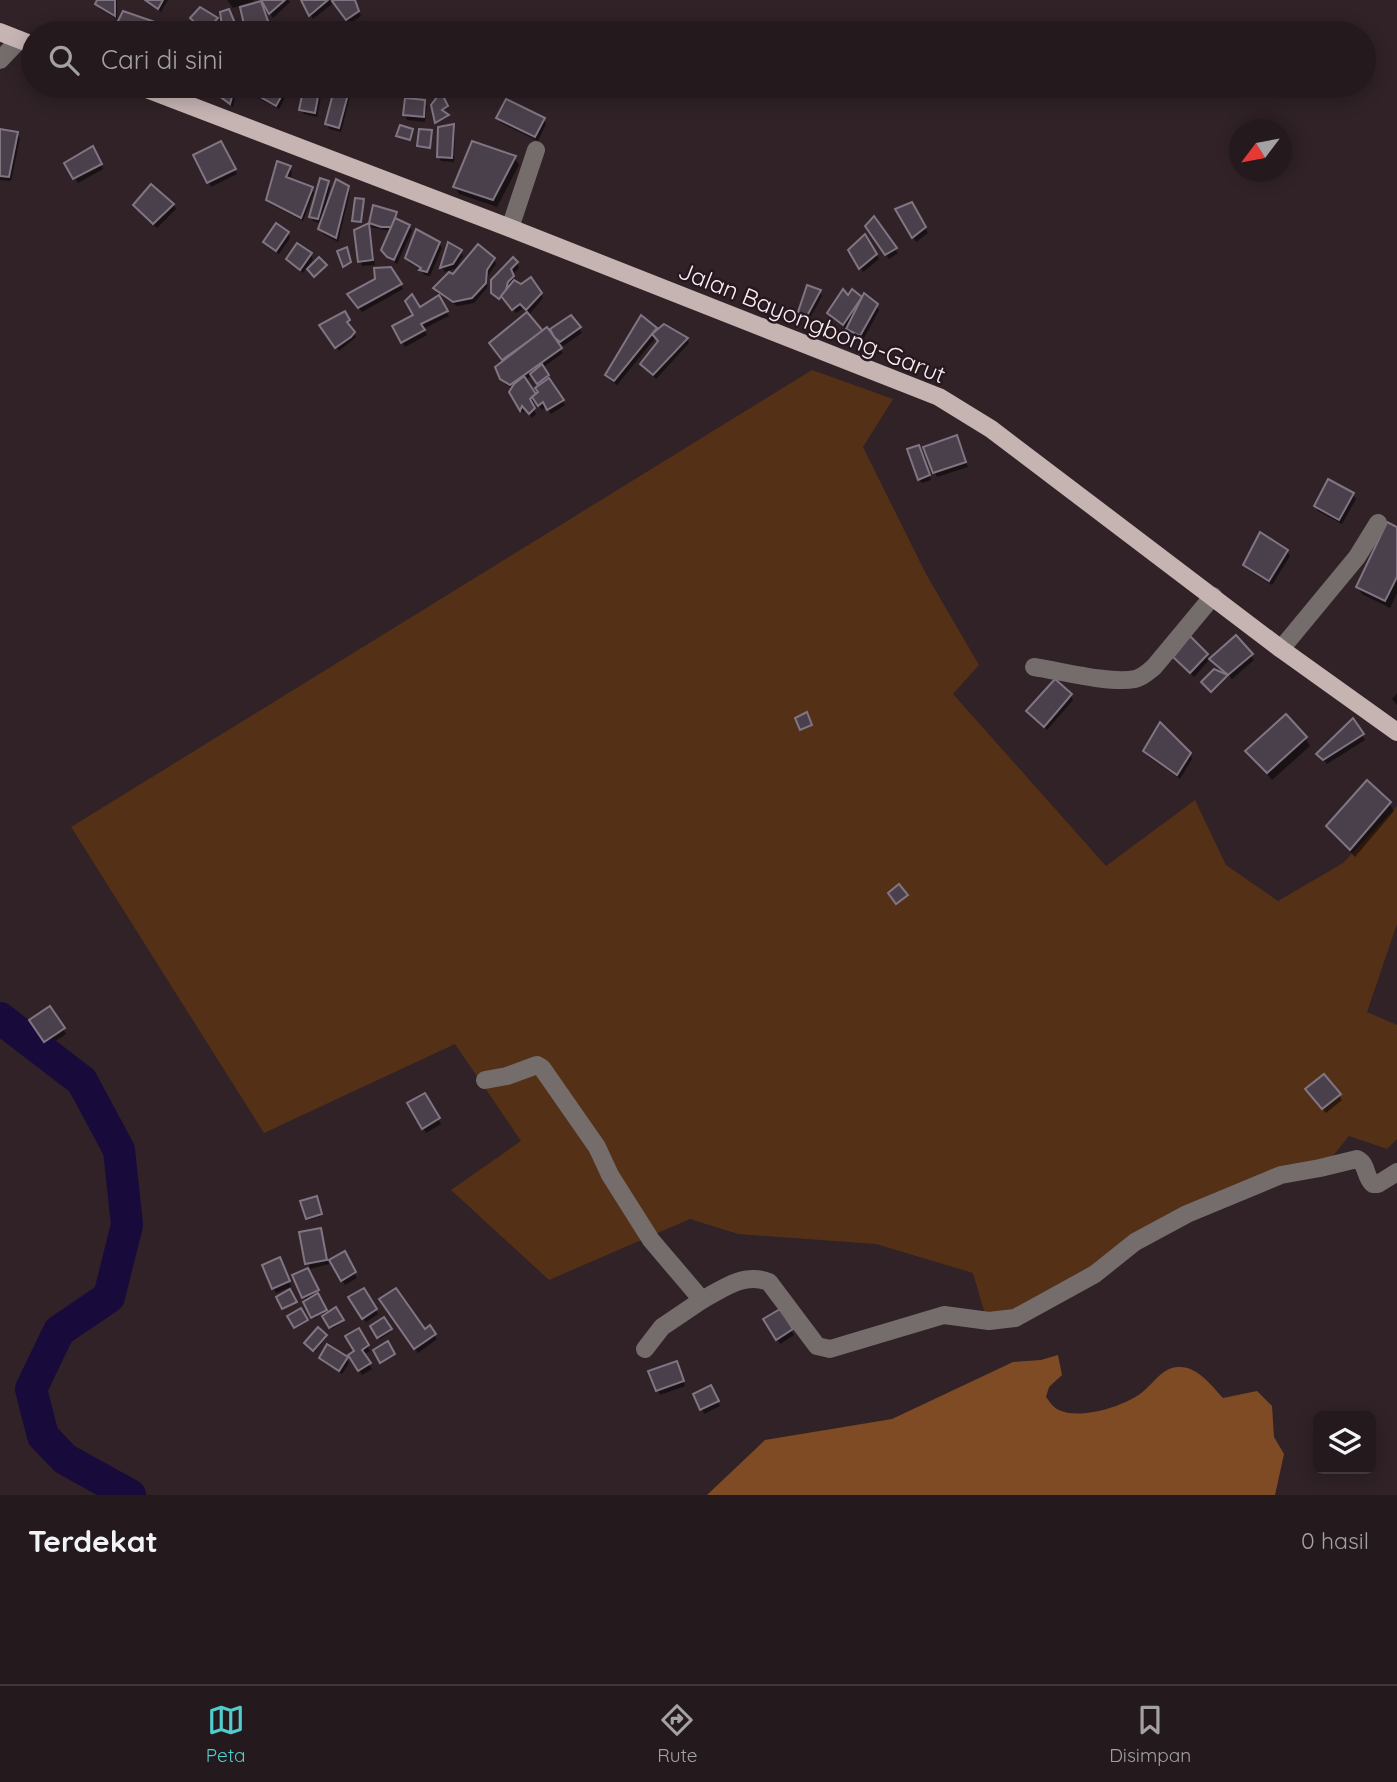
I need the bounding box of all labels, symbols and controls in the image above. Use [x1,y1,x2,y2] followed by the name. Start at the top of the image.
[21,21,1376,98] search box
[45,41,83,79] icon: search
[101,43,223,76] text: Cari di sini
[1229,119,1292,182] north arrow
[674,255,950,389] street label: Jalan Bayongbong-Garut
[1313,1411,1376,1474] map controls
[1313,1411,1376,1474] button: layers
[28,1522,158,1560] text: Terdekat
[1301,1526,1369,1555] text: 0 hasil
[206,1701,246,1767] tab: Peta
[657,1701,698,1767] tab: Rute
[1109,1701,1191,1767] tab: Disimpan

